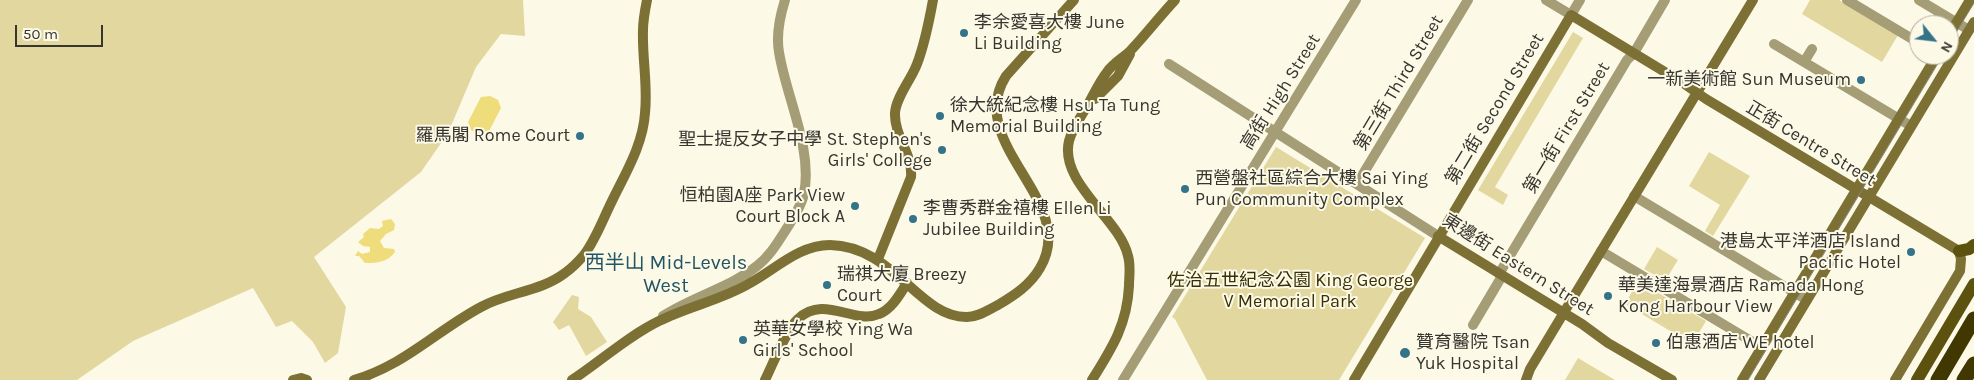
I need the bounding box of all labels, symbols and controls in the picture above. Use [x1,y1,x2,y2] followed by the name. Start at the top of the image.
[1350,11,1448,155] street label: 第三街 Third Street
[974,12,1125,54] place label: 李余愛喜大樓 June Li Building
[18,15,105,47] scale bar
[1909,15,1959,65] north arrow
[23,25,58,43] text: 50 m
[958,27,970,39] marker: 李余愛喜大樓 June Li Building
[1441,29,1549,189] street label: 第二街 Second Street
[1237,30,1325,154] street label: 高街 High Street
[1937,39,1957,56] text: N
[1519,58,1615,198] street label: 第一街 First Street
[1647,69,1851,91] place label: 一新美術館 Sun Museum
[1855,74,1867,86] marker: 一新美術館 Sun Museum
[950,95,1160,138] place label: 徐大統紀念樓 Hsu Ta Tung Memorial Building
[1742,97,1880,191] street label: 正街 Centre Street
[934,110,946,122] marker: 徐大統紀念樓 Hsu Ta Tung Memorial Building
[415,125,570,147] place label: 羅馬閣 Rome Court
[678,129,932,172] place label: 聖士提反女子中學 St. Stephen's Girls' College
[574,130,586,142] marker: 羅馬閣 Rome Court
[936,144,948,156] marker: 聖士提反女子中學 St. Stephen's Girls' College
[1195,168,1428,210] place label: 西營盤社區綜合大樓 Sai Ying Pun Community Complex
[1179,183,1191,195] marker: 西營盤社區綜合大樓 Sai Ying Pun Community Complex
[680,185,845,228] place label: 恒柏園A座 Park View Court Block A
[923,198,1112,240] place label: 李曹秀群金禧樓 Ellen Li Jubilee Building
[849,200,861,212] marker: 恒柏園A座 Park View Court Block A
[1438,210,1598,320] street label: 東邊街 Eastern Street
[907,213,919,225] marker: 李曹秀群金禧樓 Ellen Li Jubilee Building
[1720,231,1901,274] place label: 港島太平洋酒店 Island Pacific Hotel
[1905,246,1917,258] marker: 港島太平洋酒店 Island Pacific Hotel
[585,251,747,298] district label: 西半山 Mid-Levels West
[837,264,966,306] place label: 瑞祺大廈 Breezy Court
[1167,270,1413,312] park label: 佐治五世紀念公園 King George V Memorial Park
[1618,275,1864,318] place label: 華美達海景酒店 Ramada Hong Kong Harbour View
[821,279,833,291] marker: 瑞祺大廈 Breezy Court
[1602,290,1614,302] marker: 華美達海景酒店 Ramada Hong Kong Harbour View
[753,319,913,362] place label: 英華女學校 Ying Wa Girls' School
[1416,332,1530,374] place label: 贊育醫院 Tsan Yuk Hospital
[1666,332,1815,354] place label: 伯惠酒店 WE hotel
[737,334,749,346] marker: 英華女學校 Ying Wa Girls' School
[1650,337,1662,349] marker: 伯惠酒店 WE hotel
[1398,346,1412,360] marker: 贊育醫院 Tsan Yuk Hospital

